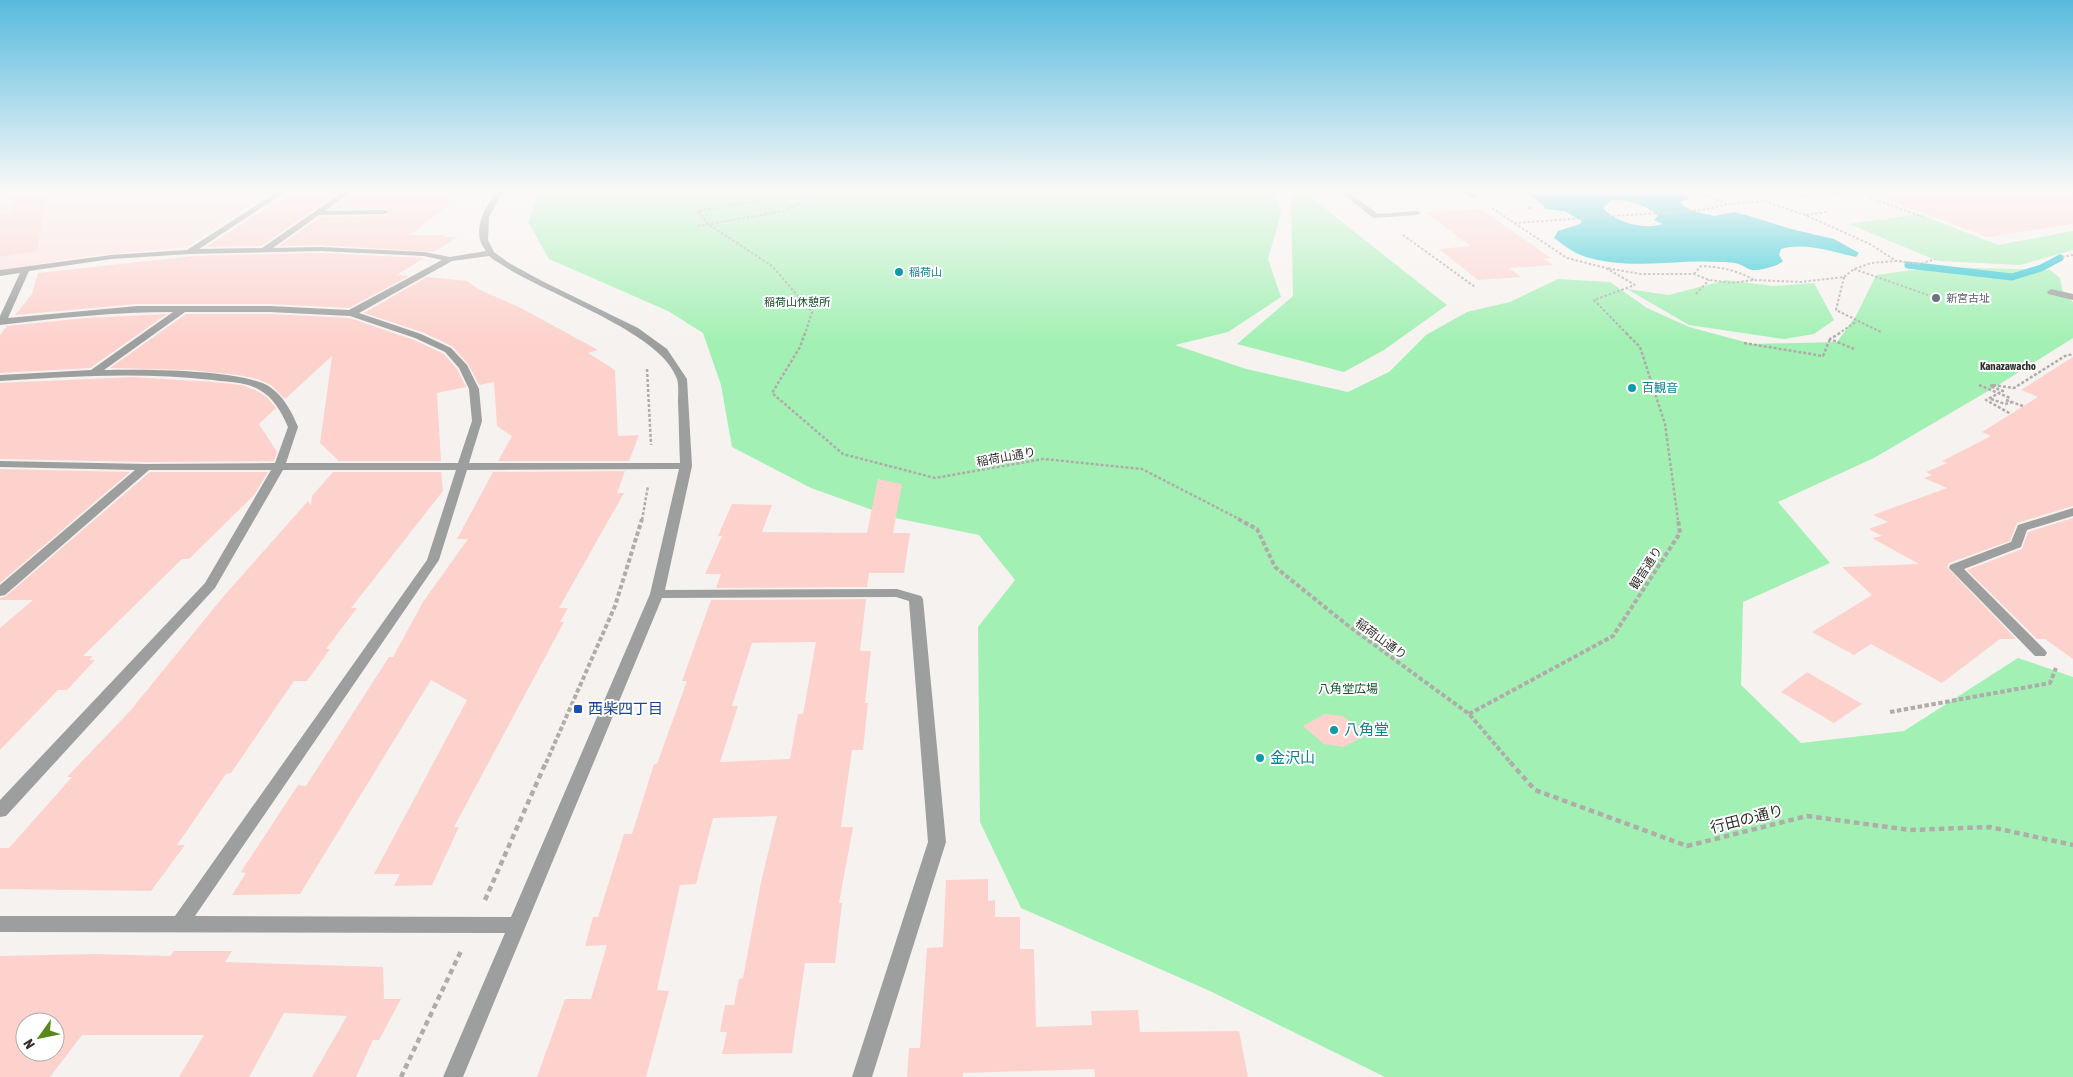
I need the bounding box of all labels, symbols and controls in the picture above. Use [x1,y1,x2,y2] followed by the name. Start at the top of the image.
[893,266,905,278] marker: 稲荷山
[909,266,942,278] place label: 稲荷山
[1930,292,1942,304] marker: 新宮古址
[1946,292,1990,304] place label: 新宮古址
[764,296,831,308] park label: 稲荷山休憩所
[1980,360,2036,372] district label: Kanazawacho
[1642,381,1678,395] place label: 百観音
[1626,382,1638,394] marker: 百観音
[975,445,1037,469] street label: 稲荷山通り
[1627,544,1665,592] street label: 観音通り
[1353,616,1409,662] street label: 稲荷山通り
[1318,682,1378,696] park label: 八角堂広場
[588,700,663,717] place label: 西柴四丁目
[572,703,584,715] marker: 西柴四丁目
[1344,721,1389,738] place label: 八角堂
[1328,724,1340,736] marker: 八角堂
[1270,749,1315,766] place label: 金沢山
[1254,752,1266,764] marker: 金沢山
[1708,801,1785,836] street label: 行田の通り
[15,1012,65,1062] north arrow
[20,1036,38,1052] text: N

